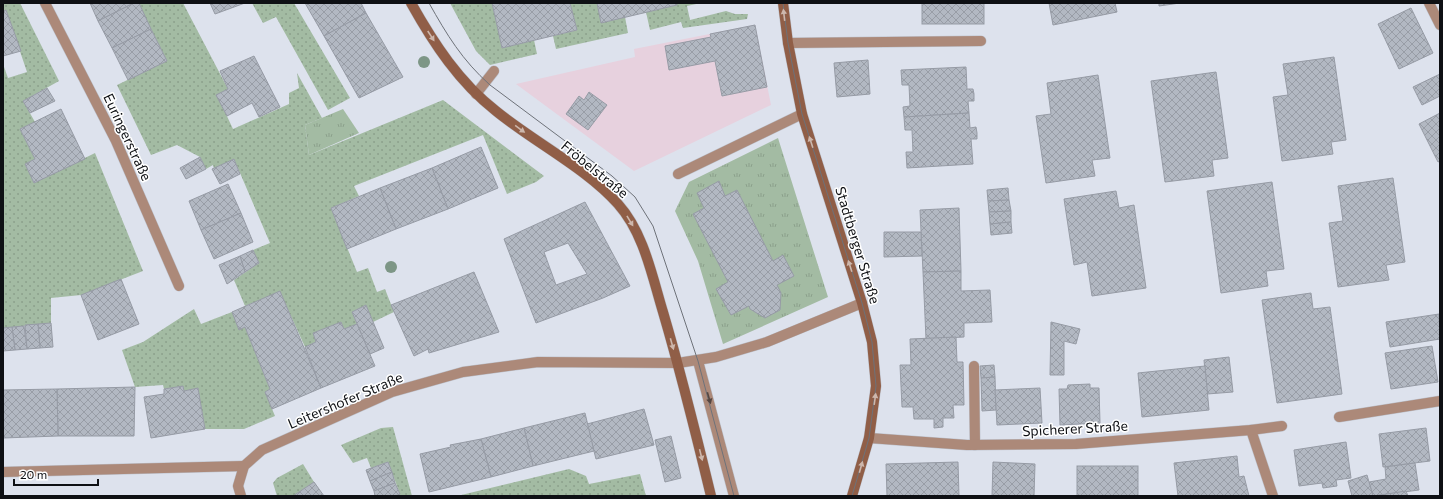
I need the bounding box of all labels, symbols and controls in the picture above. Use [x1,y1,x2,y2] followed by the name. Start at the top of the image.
[781,9,788,21] one-way arrow
[427,30,434,42] one-way arrow
[100,91,156,183] street label: Euringerstraße
[515,125,526,133] one-way arrow
[807,135,813,147] one-way arrow
[558,137,632,201] street label: Fröbelstraße
[832,184,884,306] street label: Stadtberger Straße
[626,215,633,227] one-way arrow
[847,259,853,271] one-way arrow
[669,338,675,350] one-way arrow
[285,368,405,432] street label: Leitershofer Straße
[706,392,712,404] one-way arrow
[872,393,878,405] one-way arrow
[1022,417,1128,439] street label: Spicherer Straße
[698,449,704,461] one-way arrow
[14,461,98,487] scale bar
[858,461,864,473] one-way arrow
[20,467,47,481] text: 20 m

